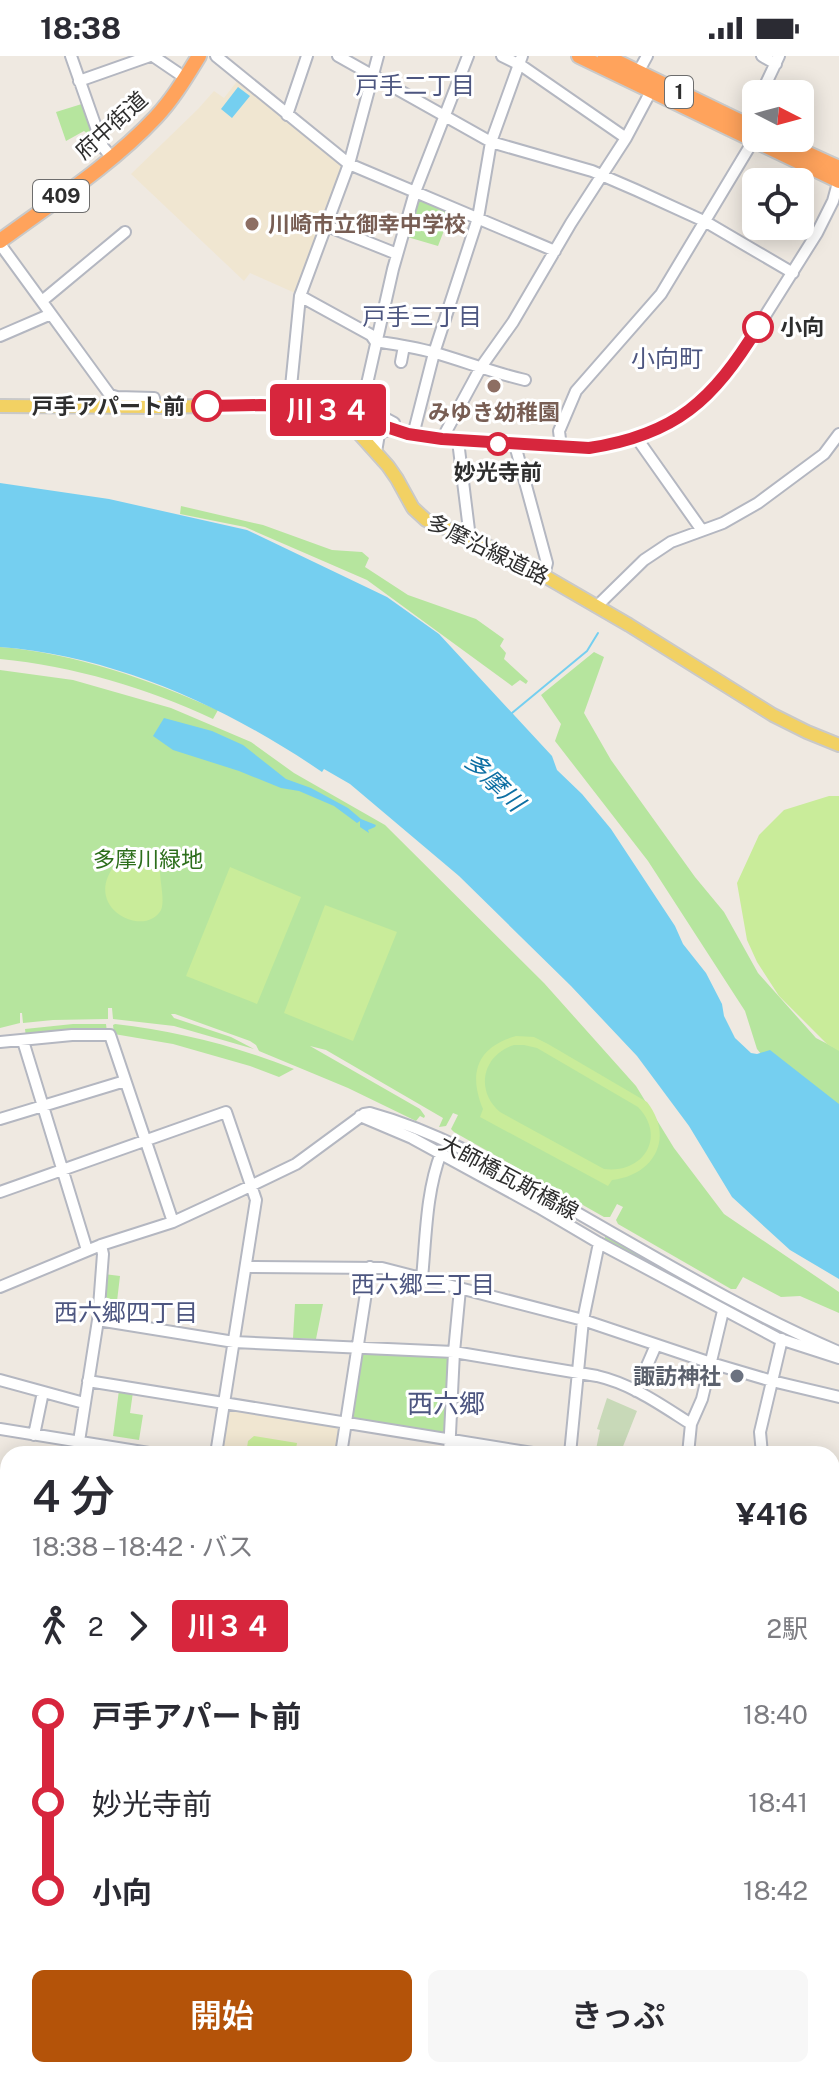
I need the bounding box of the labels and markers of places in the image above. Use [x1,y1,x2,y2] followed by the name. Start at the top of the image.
[268,211,466,237] place label: 川崎市立御幸中学校
[243,215,261,233] marker: 川崎市立御幸中学校
[743,312,773,342] marker: 小向
[780,314,824,340] place label: 小向
[485,377,503,395] marker: みゆき幼稚園
[192,391,222,421] marker: 戸手アパート前
[31,393,185,419] place label: 戸手アパート前
[428,399,560,425] place label: みゆき幼稚園
[487,433,509,455] marker: 妙光寺前
[454,459,542,485] place label: 妙光寺前
[633,1363,721,1389] place label: 諏訪神社
[728,1367,746,1385] marker: 諏訪神社

